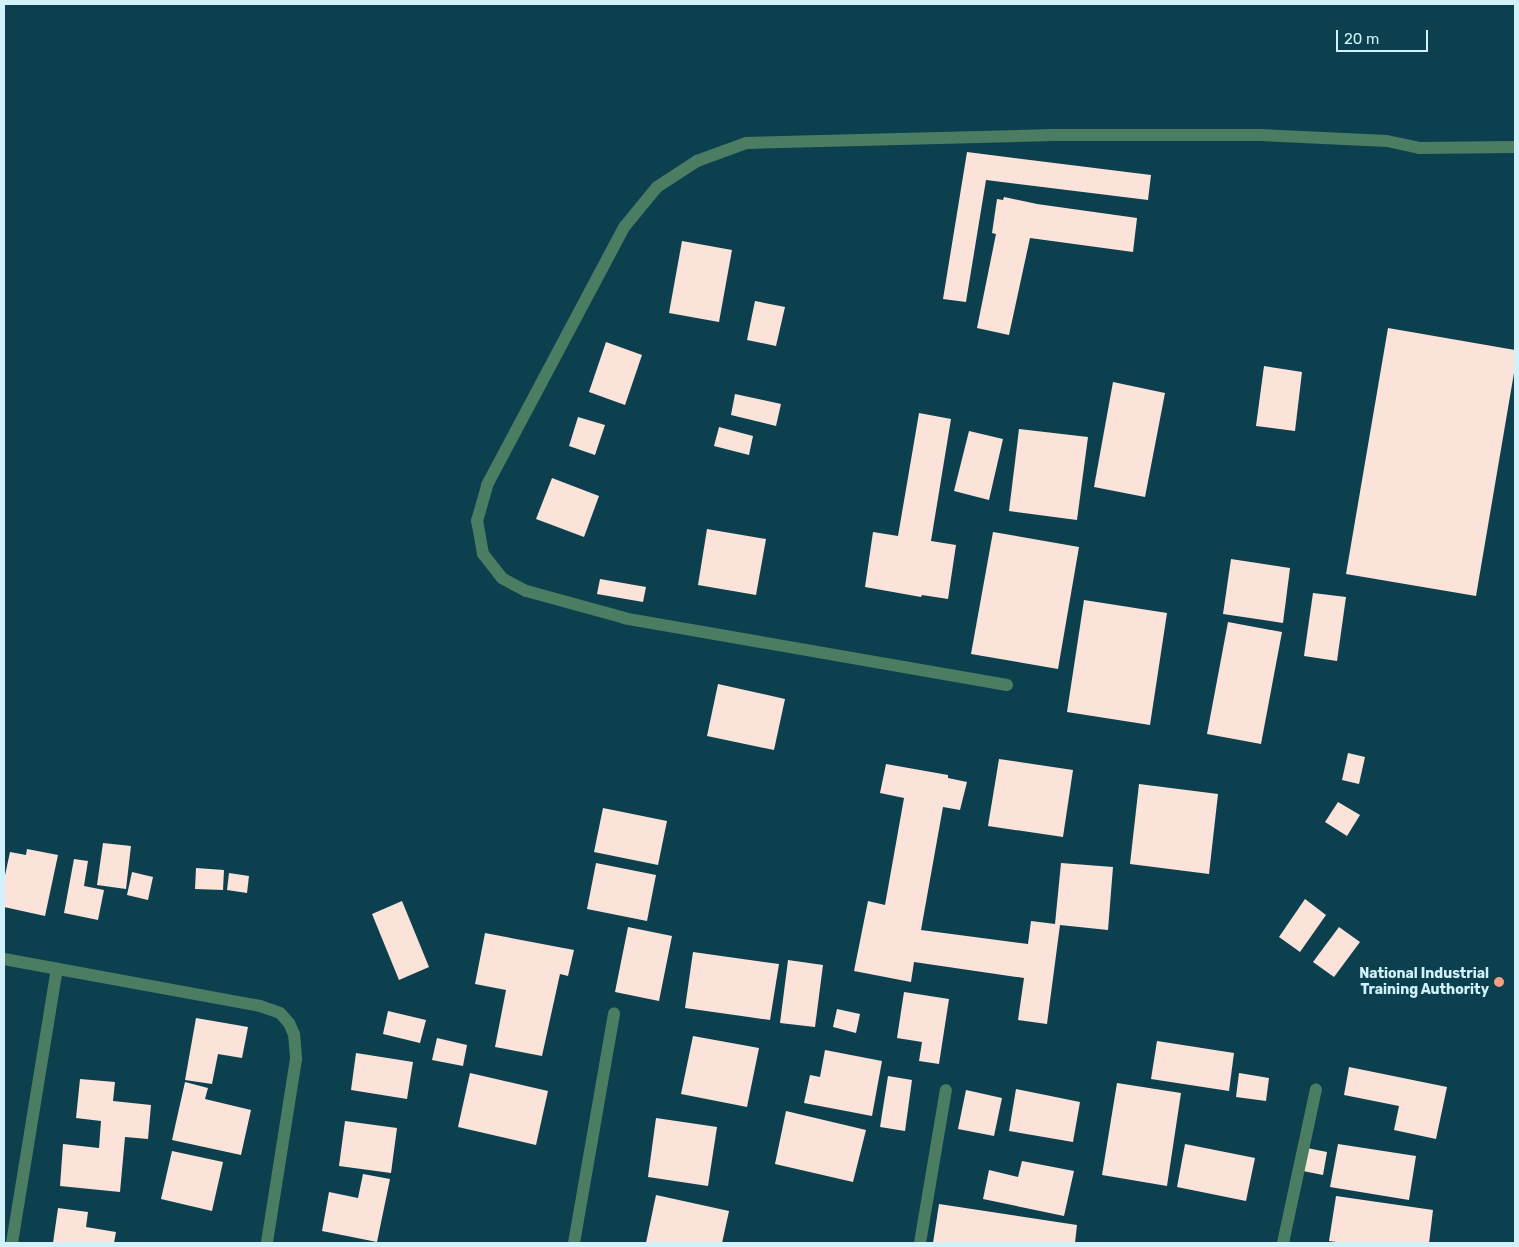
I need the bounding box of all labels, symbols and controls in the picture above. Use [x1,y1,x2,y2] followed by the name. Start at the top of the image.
[1339,20,1432,52] scale bar
[1344,30,1379,48] text: 20 m
[1359,966,1489,999] place label: National Industrial Training Authority
[1493,976,1505,988] marker: National Industrial Training Authority

